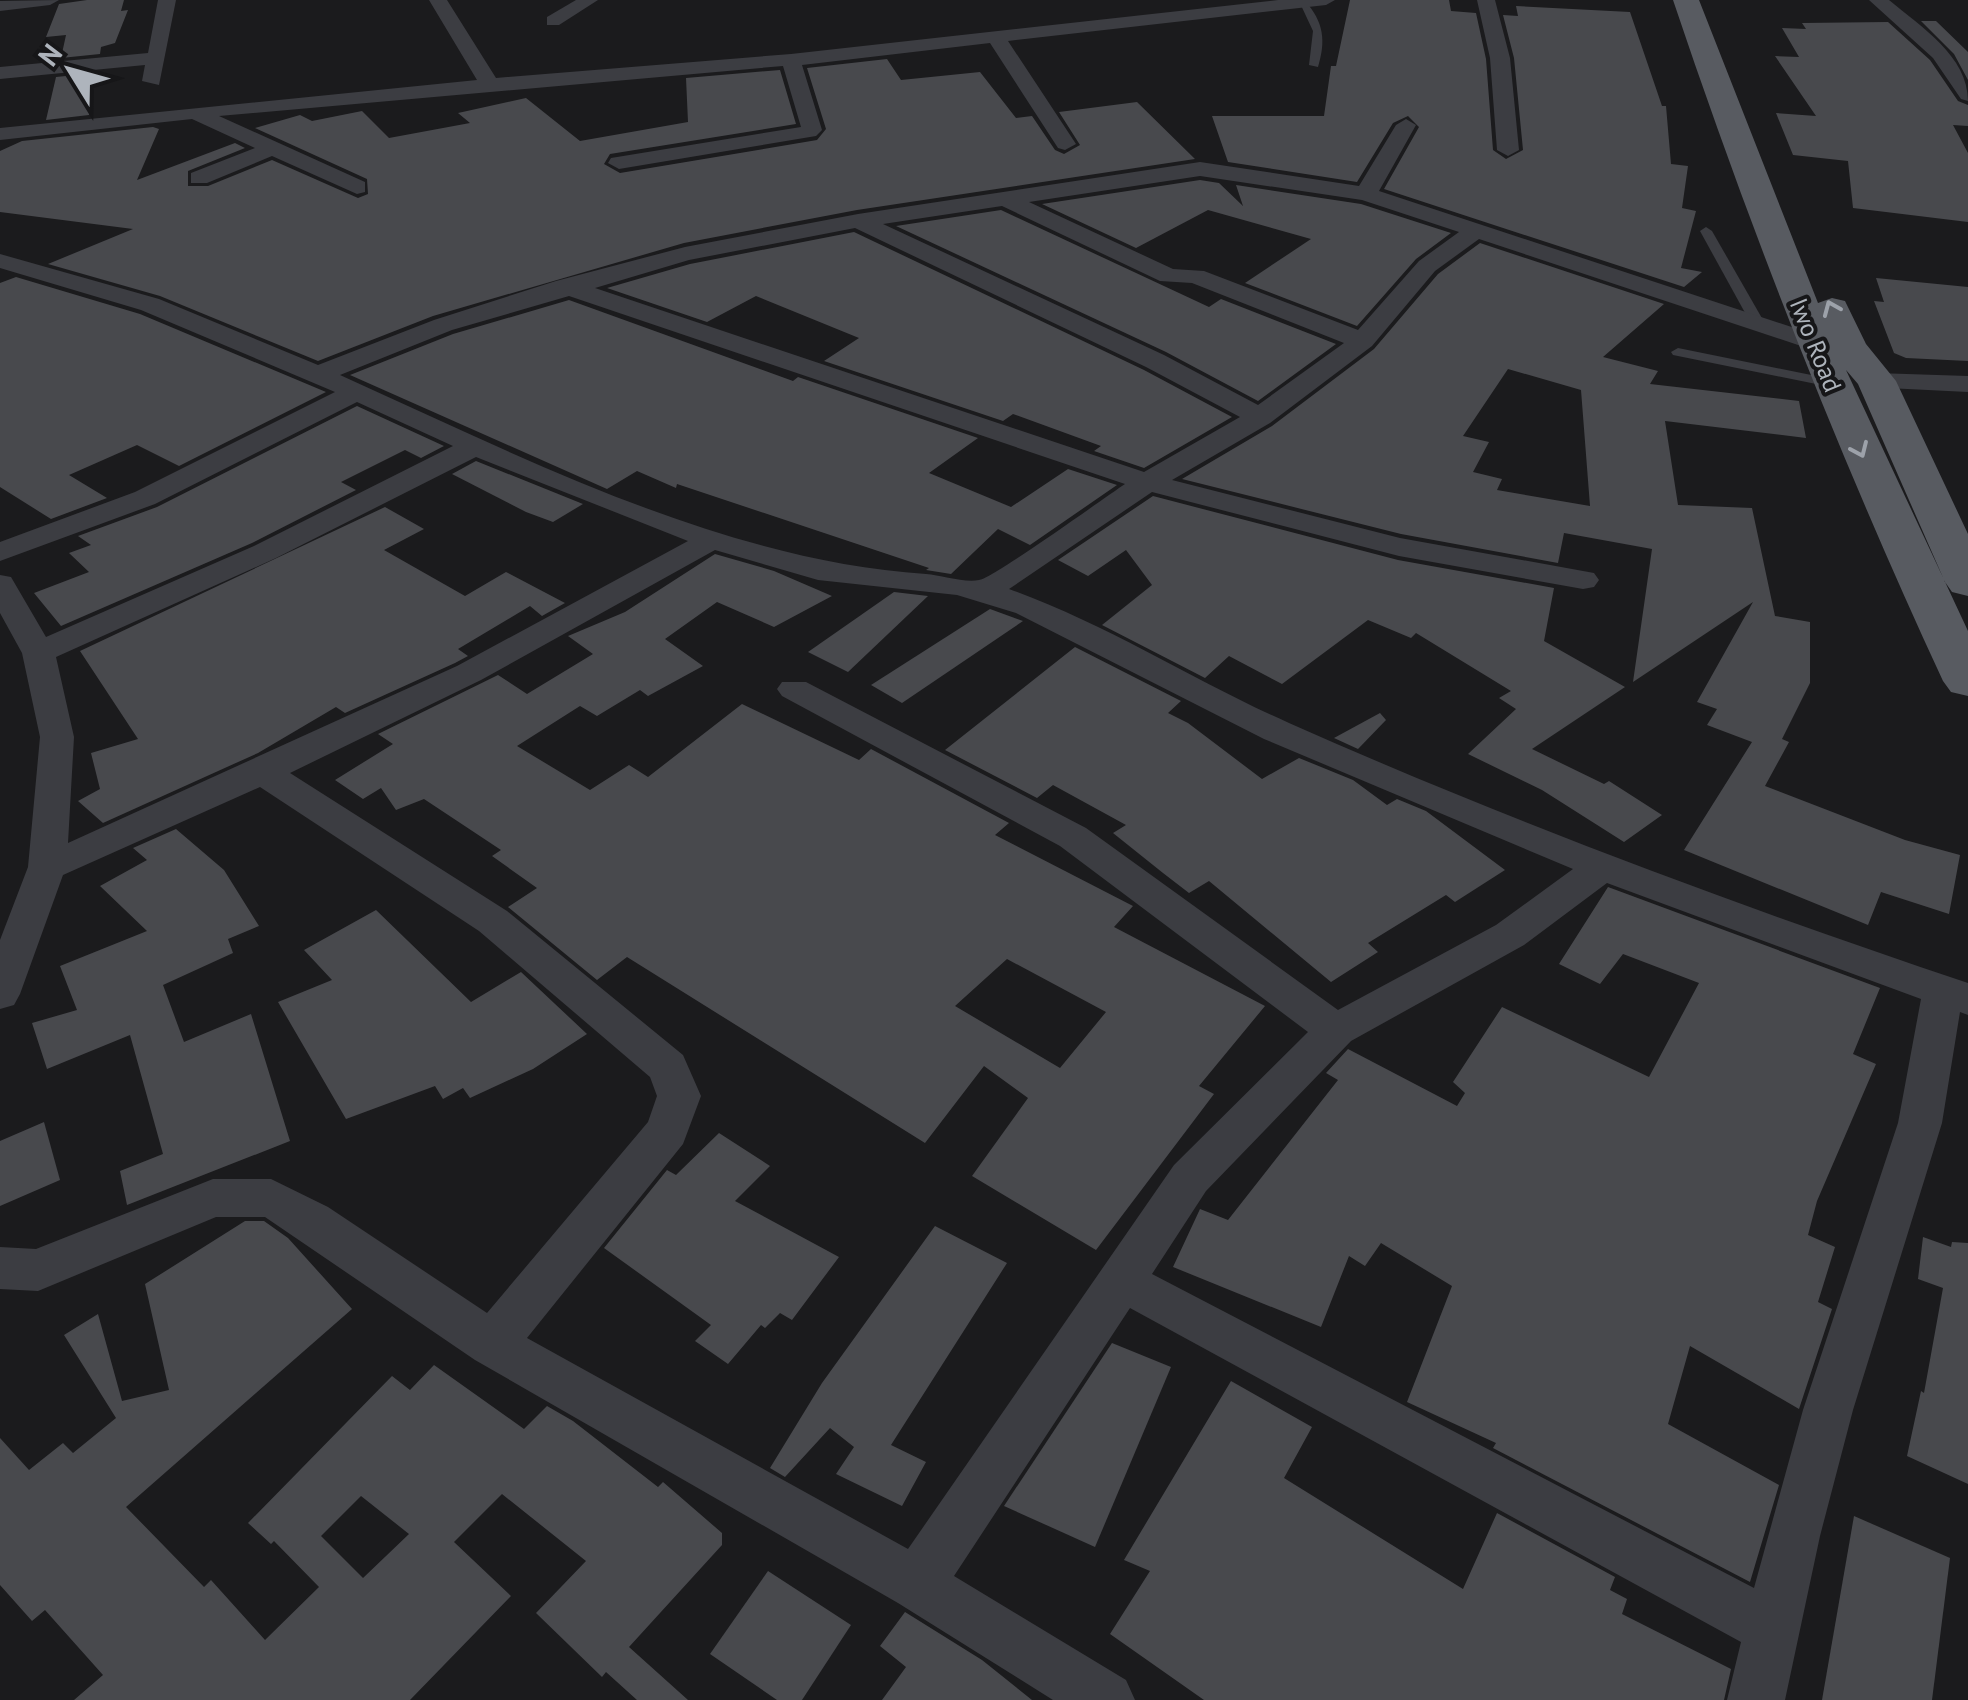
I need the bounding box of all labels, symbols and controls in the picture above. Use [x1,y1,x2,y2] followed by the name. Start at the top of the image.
[20,20,120,120] north arrow
[29,36,70,73] text: N
[1783,293,1849,397] street label: Iwo Road
[1823,300,1843,318] one-way arrow
[1848,440,1868,458] one-way arrow

